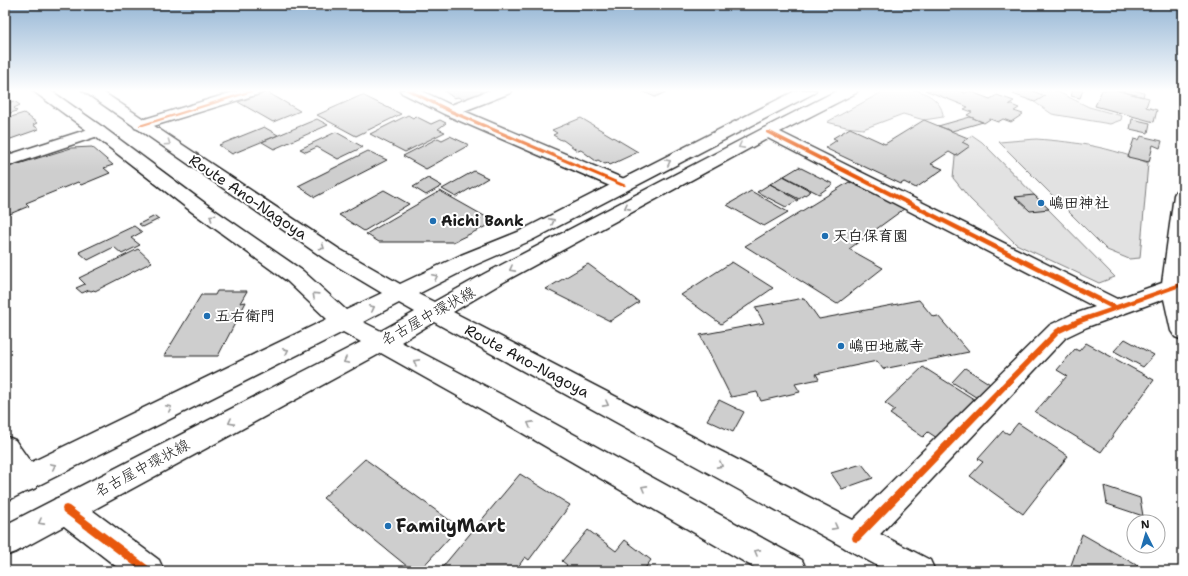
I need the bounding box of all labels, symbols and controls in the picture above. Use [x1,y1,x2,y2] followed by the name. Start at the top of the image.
[163,138,170,145] one-way arrow
[738,141,746,149] one-way arrow
[185,150,312,244] street label: Route Ano-Nagoya
[664,159,671,167] one-way arrow
[1049,193,1109,213] place label: 嶋田神社
[1036,198,1046,208] marker: 嶋田神社
[624,203,631,210] one-way arrow
[441,211,524,231] place label: Aichi Bank
[209,215,216,222] one-way arrow
[428,216,438,226] marker: Aichi Bank
[548,219,555,226] one-way arrow
[833,226,908,246] place label: 天白保育園
[820,231,830,241] marker: 天白保育園
[318,242,325,250] one-way arrow
[509,264,516,271] one-way arrow
[430,274,438,281] one-way arrow
[377,282,479,350] street label: 名古屋中環状線
[312,292,320,300] one-way arrow
[367,305,375,313] one-way arrow
[215,306,275,326] place label: 五右衛門
[202,311,212,321] marker: 五右衛門
[461,320,593,403] street label: Route Ano-Nagoya
[849,336,924,356] place label: 嶋田地蔵寺
[836,341,846,351] marker: 嶋田地蔵寺
[282,348,289,355] one-way arrow
[342,357,350,364] one-way arrow
[413,359,420,367] one-way arrow
[602,399,609,406] one-way arrow
[165,405,172,413] one-way arrow
[227,417,235,425] one-way arrow
[527,422,534,429] one-way arrow
[91,435,193,501] street label: 名古屋中環状線
[716,460,723,468] one-way arrow
[48,463,56,470] one-way arrow
[640,485,648,493] one-way arrow
[396,514,506,538] place label: FamilyMart
[1126,514,1166,554] north arrow
[38,517,45,524] one-way arrow
[1140,517,1150,532] text: N
[383,521,393,531] marker: FamilyMart
[831,522,838,529] one-way arrow
[754,549,761,556] one-way arrow

